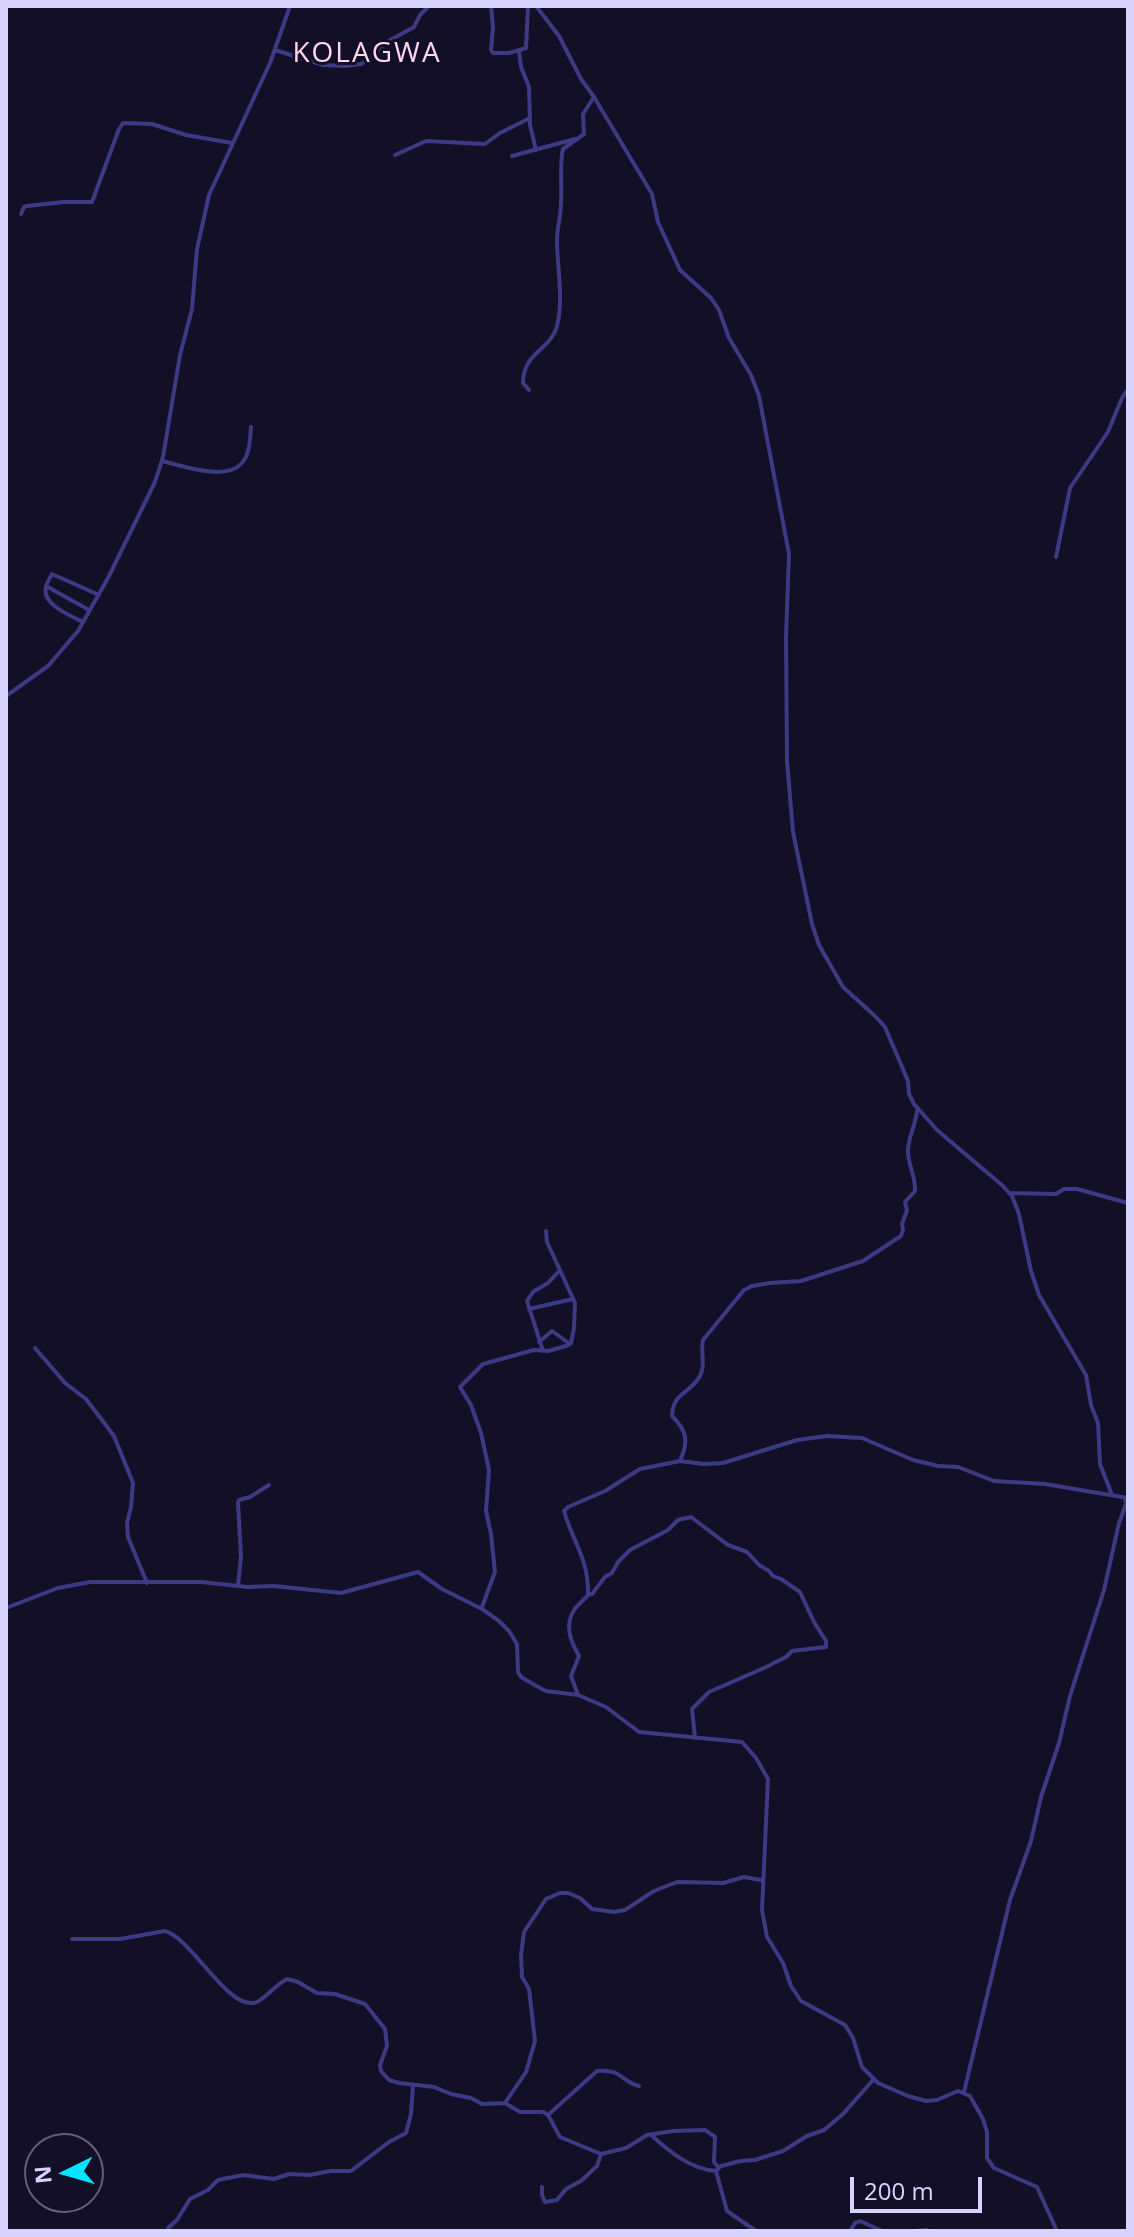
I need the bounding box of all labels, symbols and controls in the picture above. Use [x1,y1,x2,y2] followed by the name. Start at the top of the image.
[292,37,442,71] district label: KOLAGWA
[24,2133,104,2213] north arrow
[854,2161,986,2211] scale bar
[26,2165,58,2185] text: N
[864,2174,934,2207] text: 200 m

